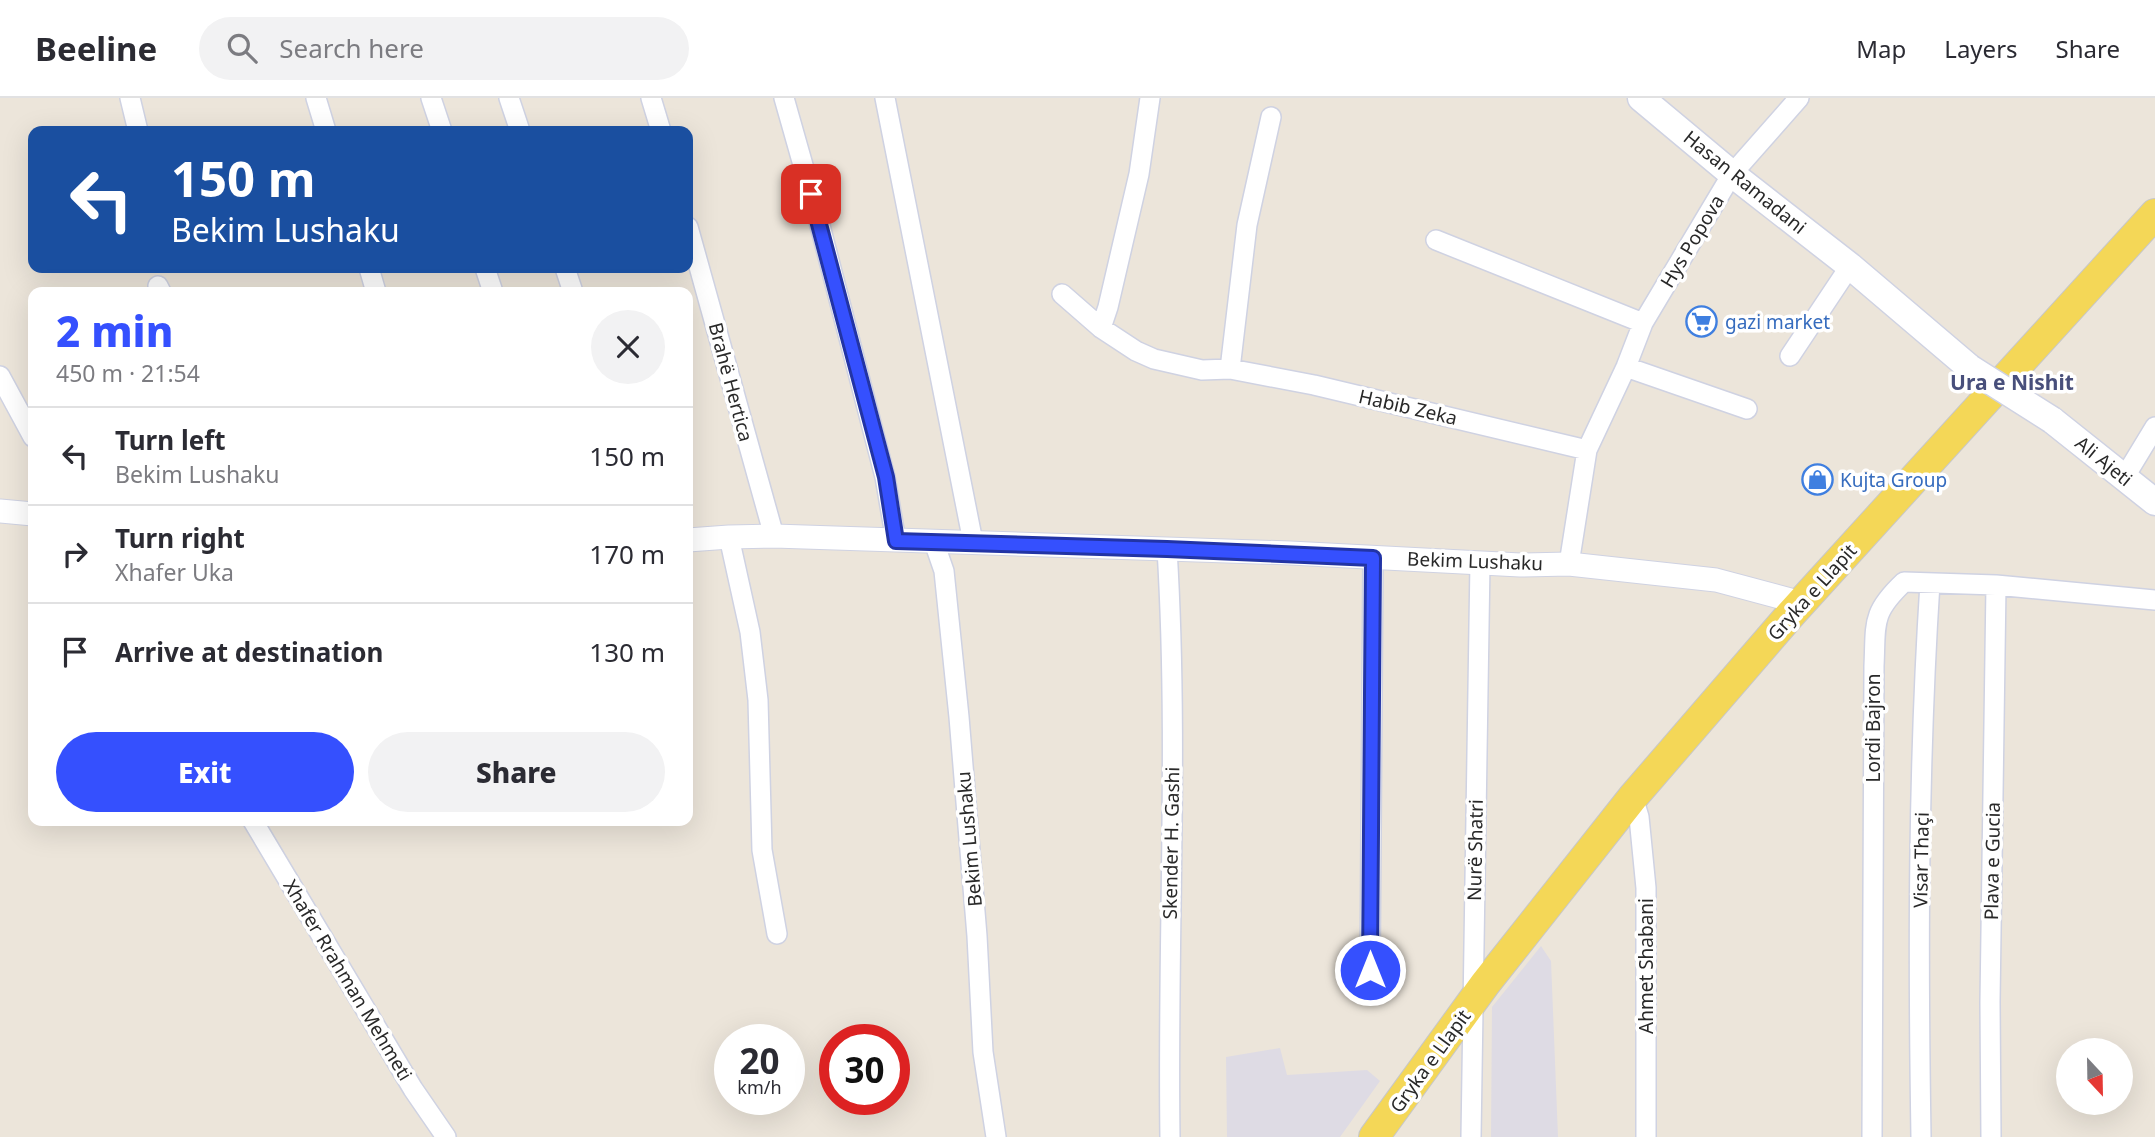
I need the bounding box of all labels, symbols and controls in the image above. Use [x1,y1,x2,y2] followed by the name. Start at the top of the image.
[199,17,689,80] search box
[35,26,157,71] text: Beeline
[223,29,261,67] icon: search
[279,30,424,66] text: Search here
[1856,32,1906,65] text: Map
[1944,32,2018,65] text: Layers
[2056,32,2120,65] text: Share
[1678,124,1812,240] street label: Hasan Ramadani
[171,145,316,211] text: 150 m
[56,154,147,245] icon: left
[781,164,841,224] pin
[792,175,830,213] icon: arrive
[1654,190,1730,292] street label: Hys Popova
[171,208,400,251] text: Bekim Lushaku
[56,302,173,359] text: 2 min
[1685,305,1719,339] supermarket icon: gazi market
[1725,309,1830,335] place label: gazi market
[591,310,665,384] button: close
[703,320,759,444] street label: Brahë Hertica
[56,357,200,389] text: 450 m · 21:54
[1950,368,2074,396] district label: Ura e Nishit
[1356,383,1460,431] street label: Habib Zeka
[115,422,226,458] text: Turn left
[2070,430,2138,492] street label: Ali Ajeti
[56,437,94,475] icon: left
[589,438,665,474] text: 150 m
[115,458,280,490] text: Bekim Lushaku
[1800,463,1834,497] shop icon: Kujta Group
[1840,467,1947,493] place label: Kujta Group
[115,520,245,556] text: Turn right
[56,535,94,573] icon: right
[589,536,665,572] text: 170 m
[1762,538,1862,646] street label: Gryka e Llapit
[1407,546,1543,576] street label: Bekim Lushaku
[115,556,234,588] text: Xhafer Uka
[56,633,94,671] icon: arrive
[115,634,384,670] text: Arrive at destination
[589,634,665,670] text: 130 m
[1860,673,1886,783] street label: Lordi Bajron
[56,732,354,812] button: Exit
[368,732,665,812] button: Share
[1157,766,1185,920] street label: Skender H. Gashi
[950,770,988,908] street label: Bekim Lushaku
[1461,799,1489,901] street label: Nurë Shatri
[1978,802,2006,920] street label: Plava e Gucia
[1907,812,1935,908] street label: Visar Thaçi
[278,875,418,1085] street label: Xhafer Rrahman Mehmeti
[1633,898,1659,1034] street label: Ahmet Shabani
[1333,933,1407,1007] position arrow
[1384,1004,1476,1118] street label: Gryka e Llapit
[819,1024,910,1115] speed limit sign: 30
[739,1037,780,1084] text: 20
[2056,1038,2133,1115] north arrow
[2056,1038,2133,1115] map controls
[737,1075,782,1099] text: km/h

